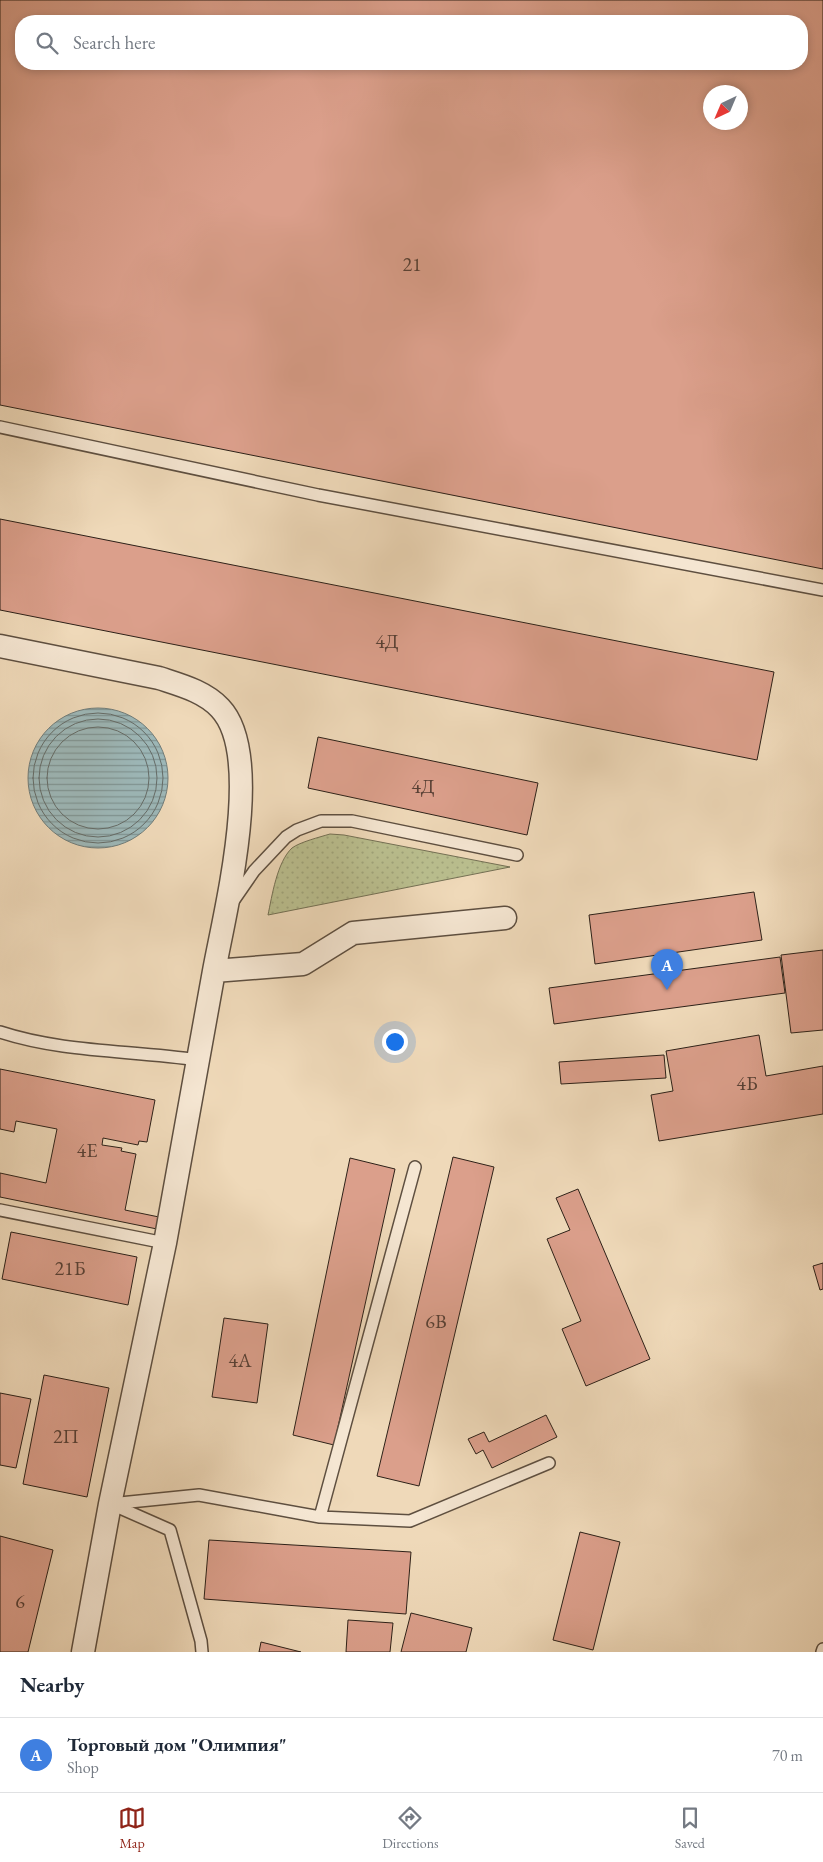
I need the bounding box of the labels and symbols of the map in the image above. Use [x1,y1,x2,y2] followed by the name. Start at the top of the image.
[703,85,748,130] north arrow
[402,251,422,277] house number: 21
[375,628,399,654] house number: 4Д
[411,773,435,799] house number: 4Д
[651,949,683,990] pin: A
[382,1029,408,1055] your location
[736,1070,758,1096] house number: 4Б
[77,1137,97,1163] house number: 4Е
[55,1255,86,1281] house number: 21Б
[425,1308,447,1334] house number: 6В
[228,1347,252,1373] house number: 4А
[53,1423,79,1449] house number: 2П
[15,1588,25,1614] house number: 6

